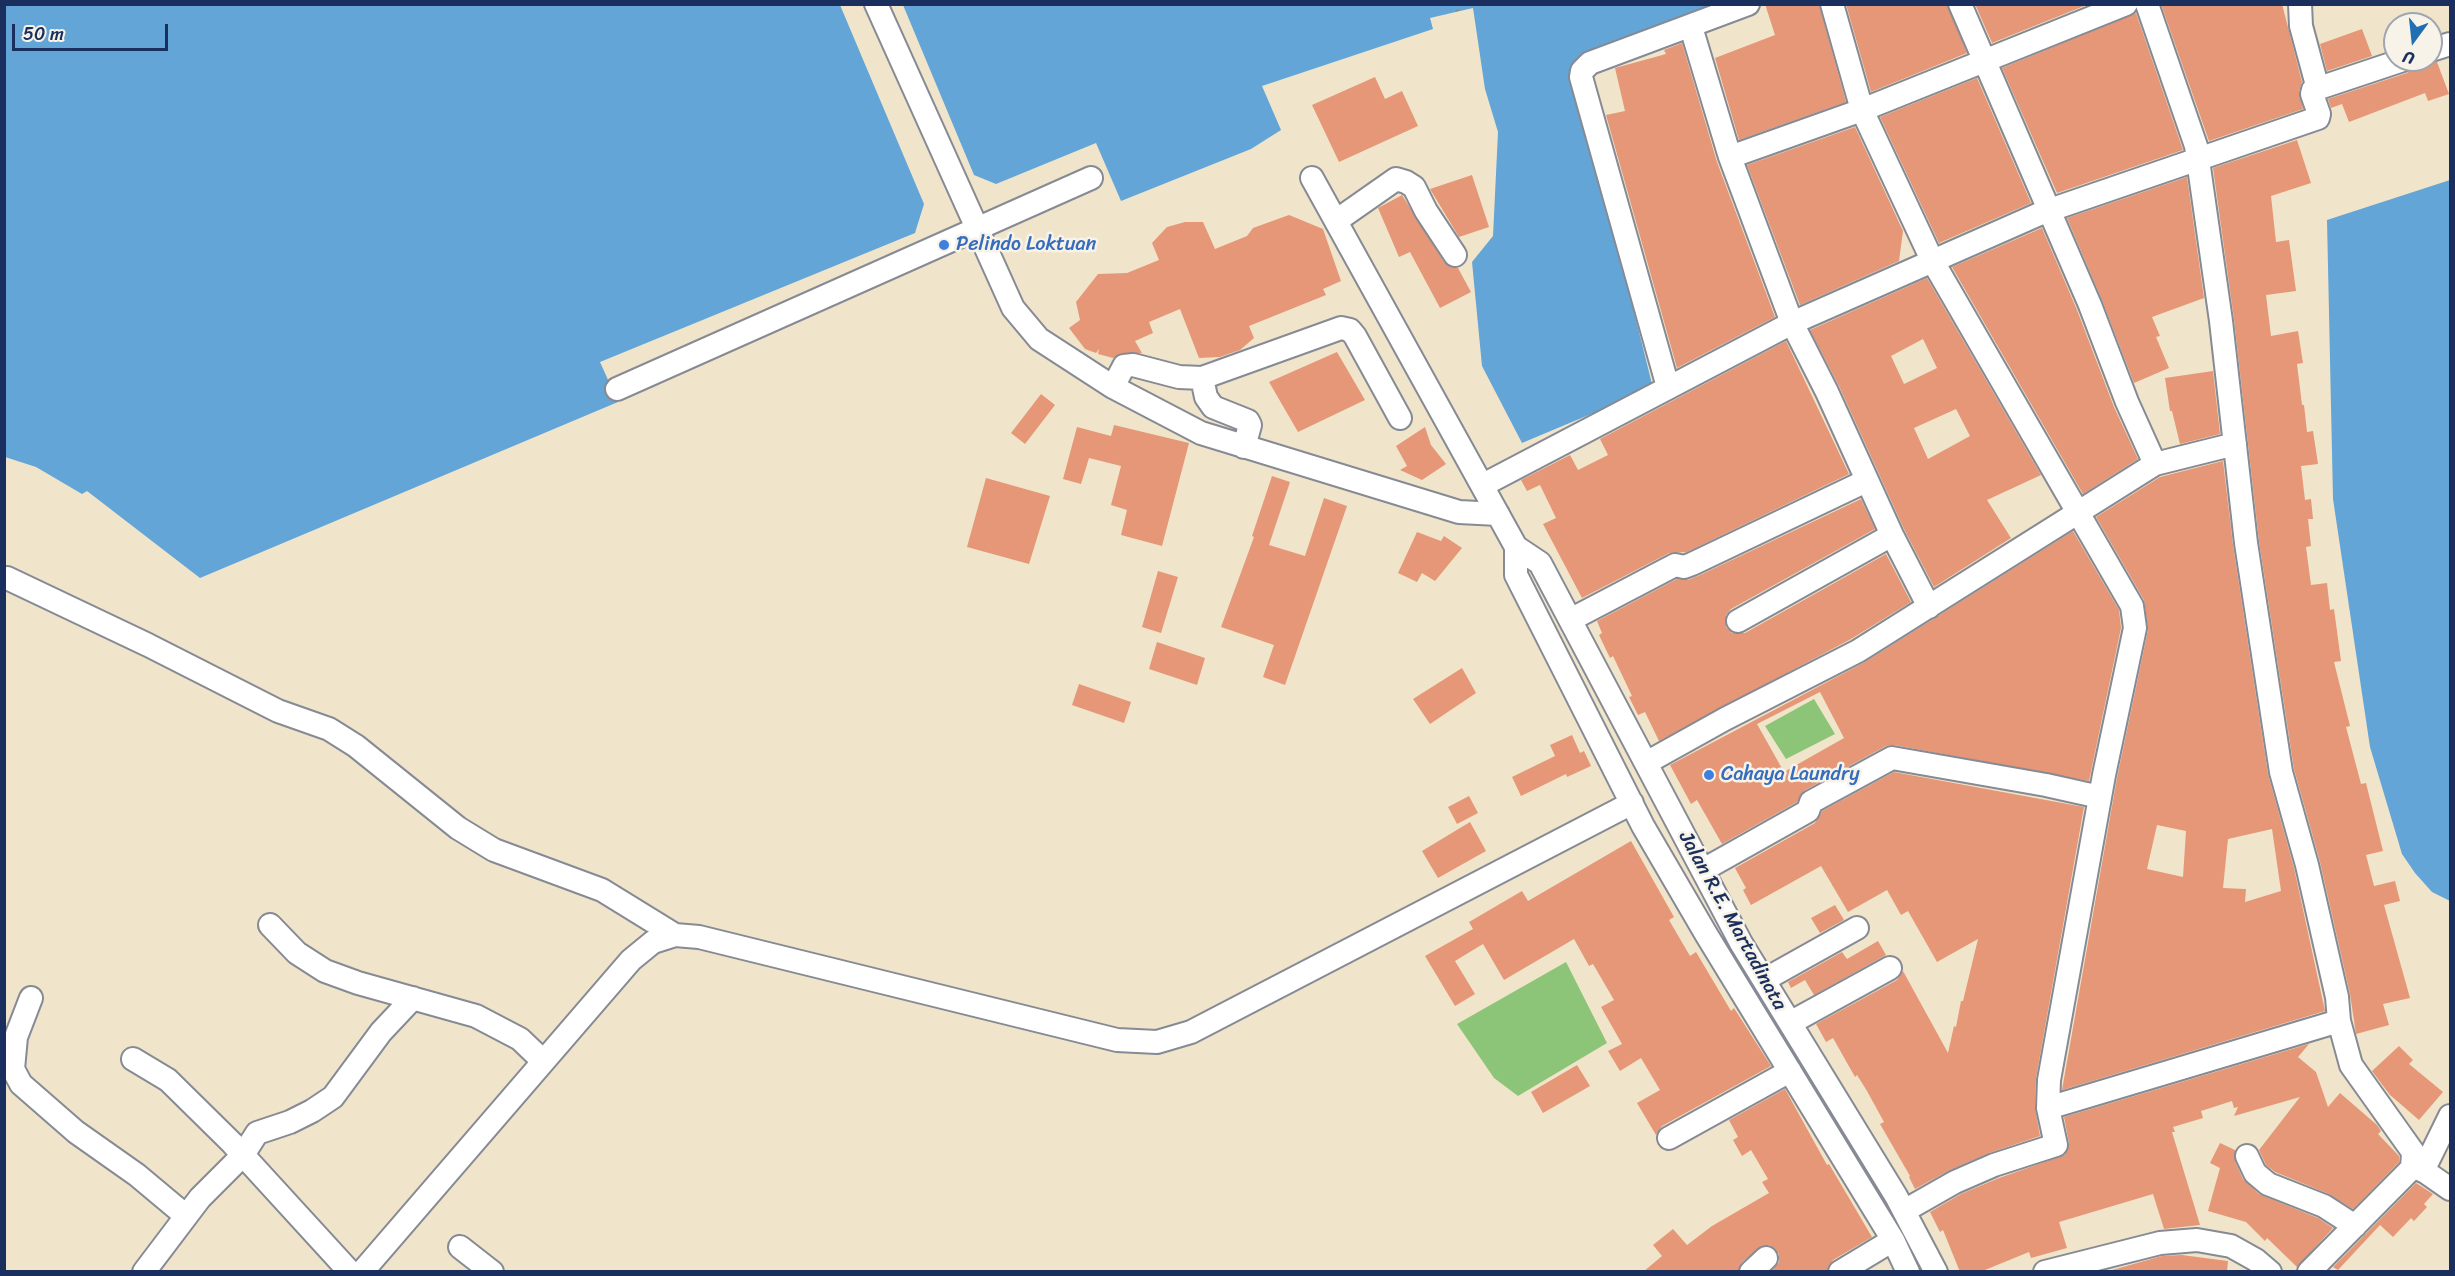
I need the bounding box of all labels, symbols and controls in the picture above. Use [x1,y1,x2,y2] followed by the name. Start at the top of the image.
[15,12,171,50] scale bar
[2383,12,2443,72] north arrow
[23,18,64,50] text: 50 m
[2400,43,2418,73] text: U
[956,233,1096,257] place label: Pelindo Loktuan
[937,238,951,252] marker: Pelindo Loktuan
[1721,763,1860,787] place label: Cahaya Laundry
[1702,768,1716,782] marker: Cahaya Laundry
[1673,827,1791,1015] street label: Jalan R.E. Martadinata

